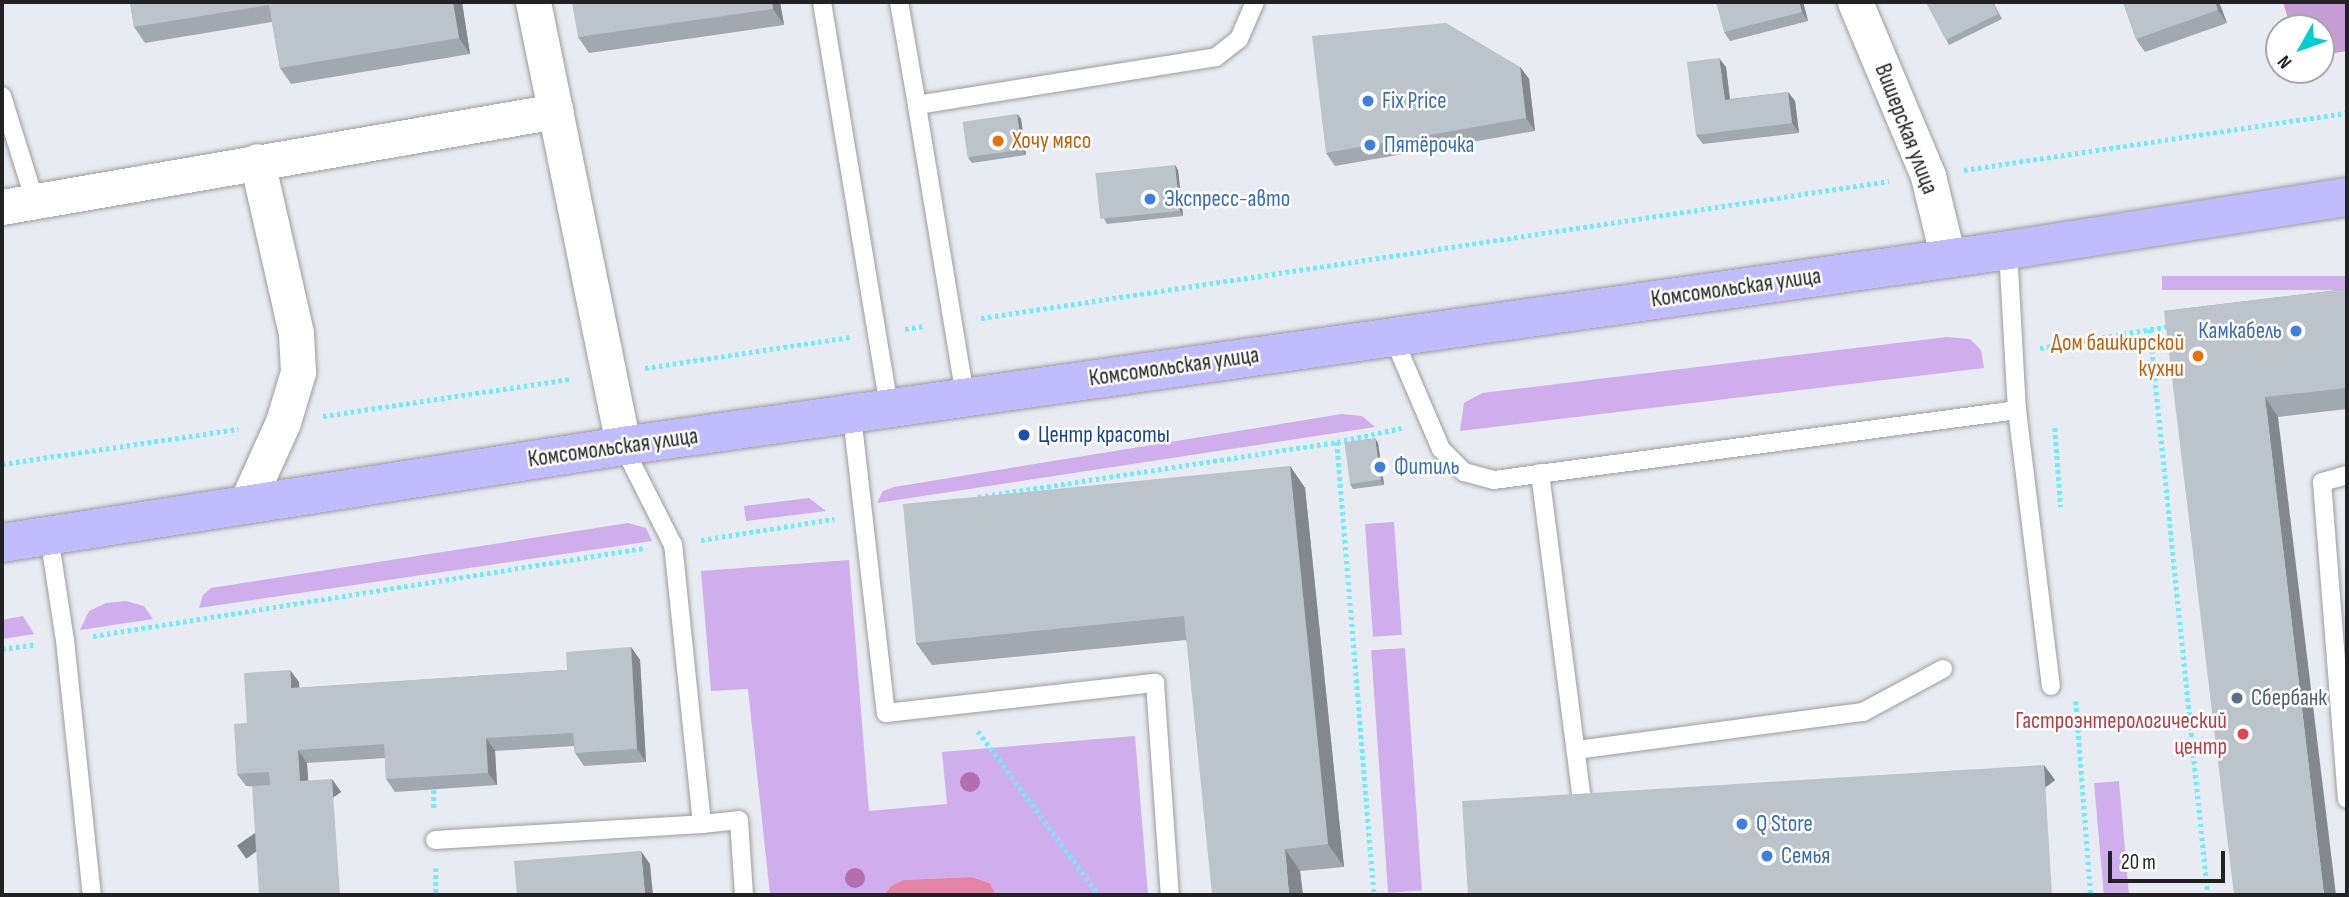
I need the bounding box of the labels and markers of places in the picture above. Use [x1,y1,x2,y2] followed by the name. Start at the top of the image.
[1382,87,1447,115] place label: Fix Price
[1360,93,1376,109] marker: Fix Price
[1012,127,1091,155] place label: Хочу мясо
[1384,131,1474,159] place label: Пятёрочка
[990,133,1006,149] marker: Хочу мясо
[1362,137,1378,153] marker: Пятёрочка
[1164,185,1290,213] place label: Экспресс-авто
[1142,191,1158,207] marker: Экспресс-авто
[2198,317,2282,345] place label: Камкабель
[2288,323,2304,339] marker: Камкабель
[2051,329,2184,383] place label: Дом башкирской кухни
[2190,348,2206,364] marker: Дом башкирской кухни
[1038,421,1170,449] place label: Центр красоты
[1016,427,1032,443] marker: Центр красоты
[1394,453,1460,481] place label: Фитиль
[1372,459,1388,475] marker: Фитиль
[2251,684,2327,712] place label: Сбербанк
[2229,690,2245,706] marker: Сбербанк
[2015,707,2227,761] place label: Гастроэнтерологический центр
[2233,724,2253,744] marker: Гастроэнтерологический центр
[1756,810,1813,838] place label: Q Store
[1734,816,1750,832] marker: Q Store
[1781,842,1830,870] place label: Семья
[1759,848,1775,864] marker: Семья

